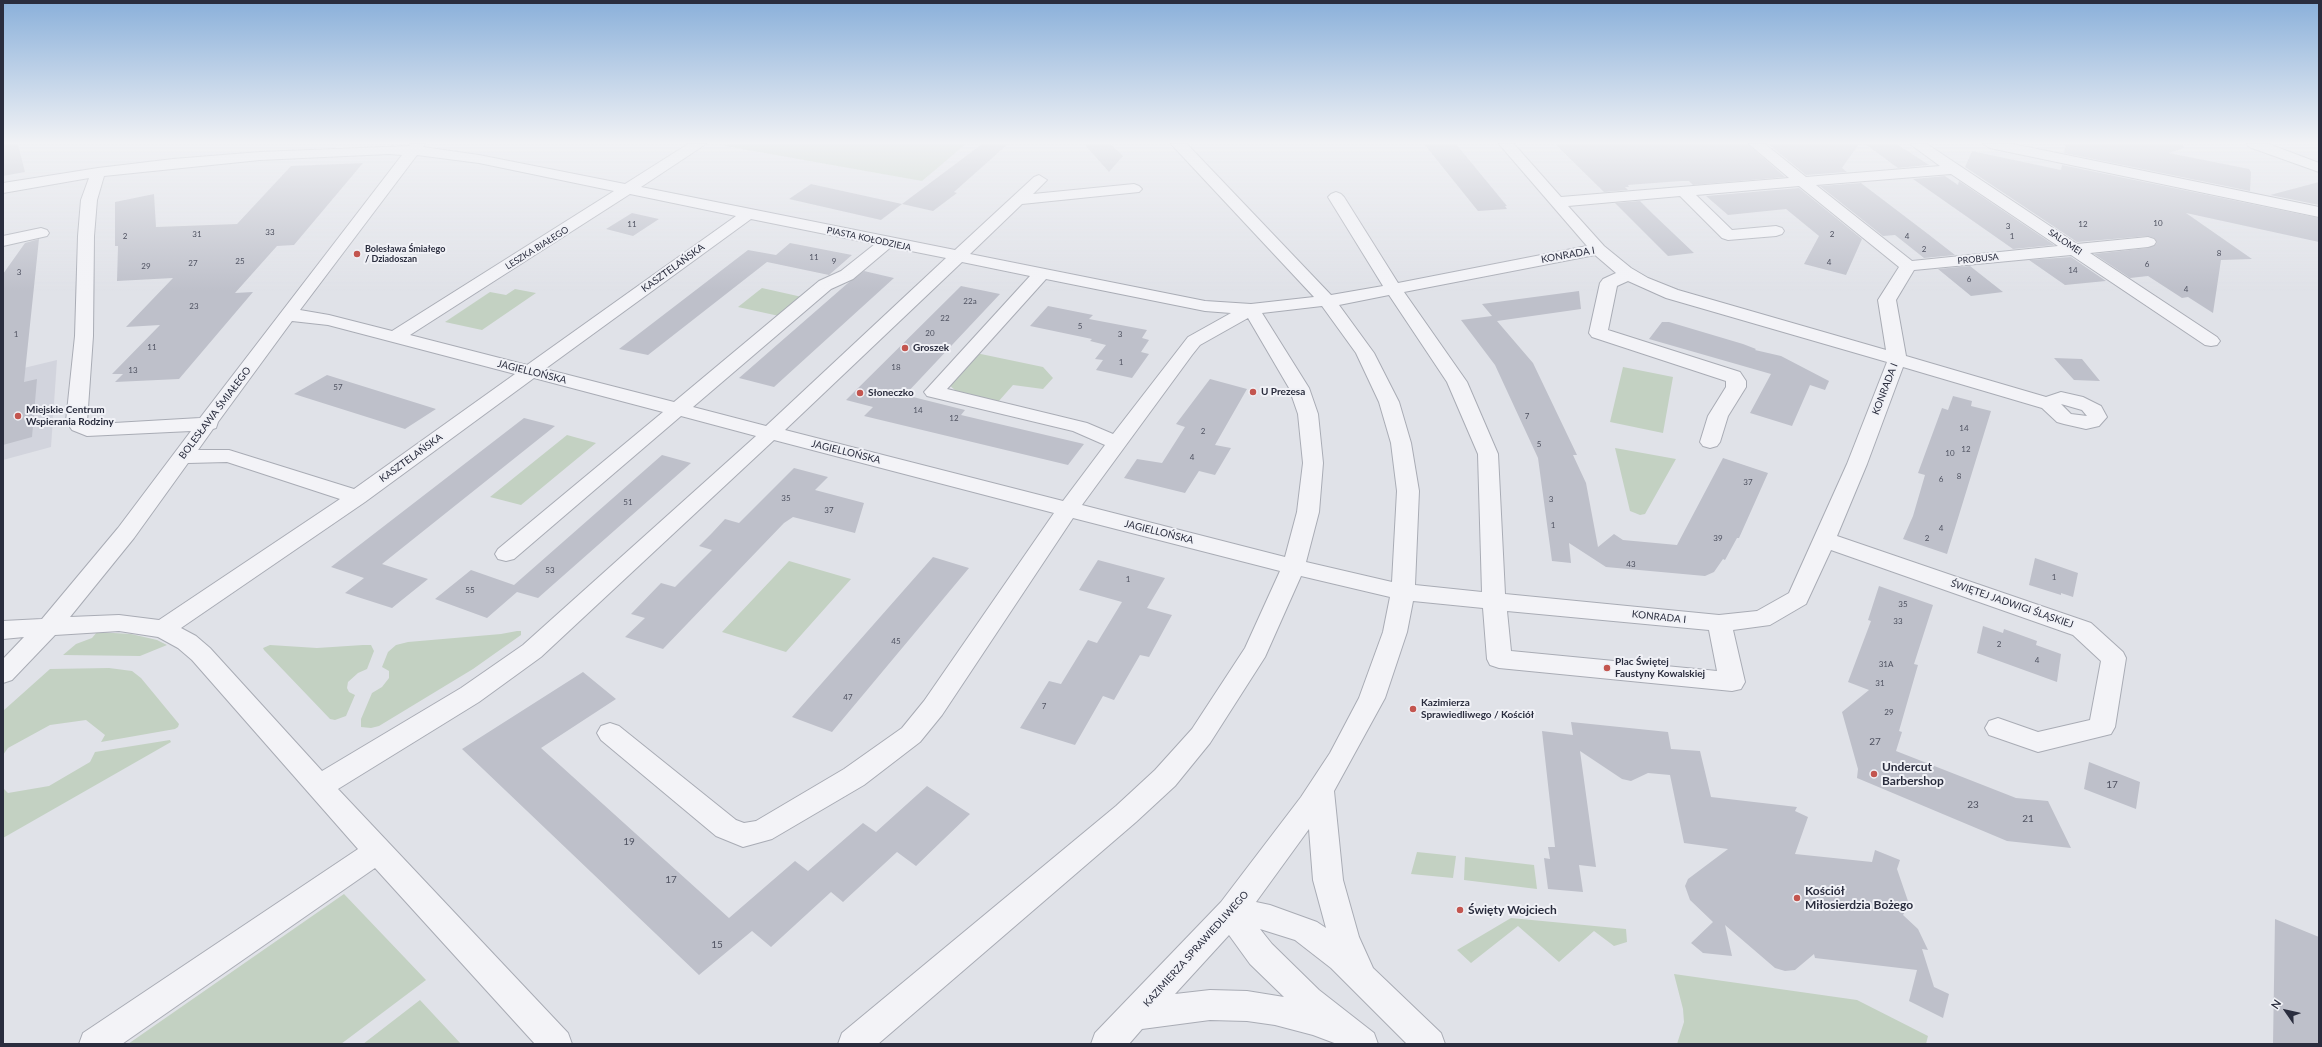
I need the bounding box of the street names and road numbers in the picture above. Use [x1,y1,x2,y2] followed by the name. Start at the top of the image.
[503,224,571,272] street label: LESZKA BIAŁEGO
[826,225,912,253] street label: PIASTA KOŁODZIEJA
[2046,227,2084,257] street label: SALOMEI
[639,241,707,295] street label: KASZTELAŃSKA
[1540,244,1596,266] street label: KONRADA I
[1957,251,1999,267] street label: PROBUSA
[496,358,568,386] street label: JAGIELLOŃSKA
[1870,361,1900,417] street label: KONRADA I
[176,365,254,461] street label: BOLESŁAWA ŚMIAŁEGO
[377,431,445,485] street label: KASZTELAŃSKA
[810,438,882,466] street label: JAGIELLOŃSKA
[1123,518,1195,546] street label: JAGIELLOŃSKA
[1949,577,2075,631] street label: ŚWIĘTEJ JADWIGI ŚLĄSKIEJ
[1631,608,1687,626] street label: KONRADA I
[1141,889,1251,1009] street label: KAZIMIERZA SPRAWIEDLIWEGO

